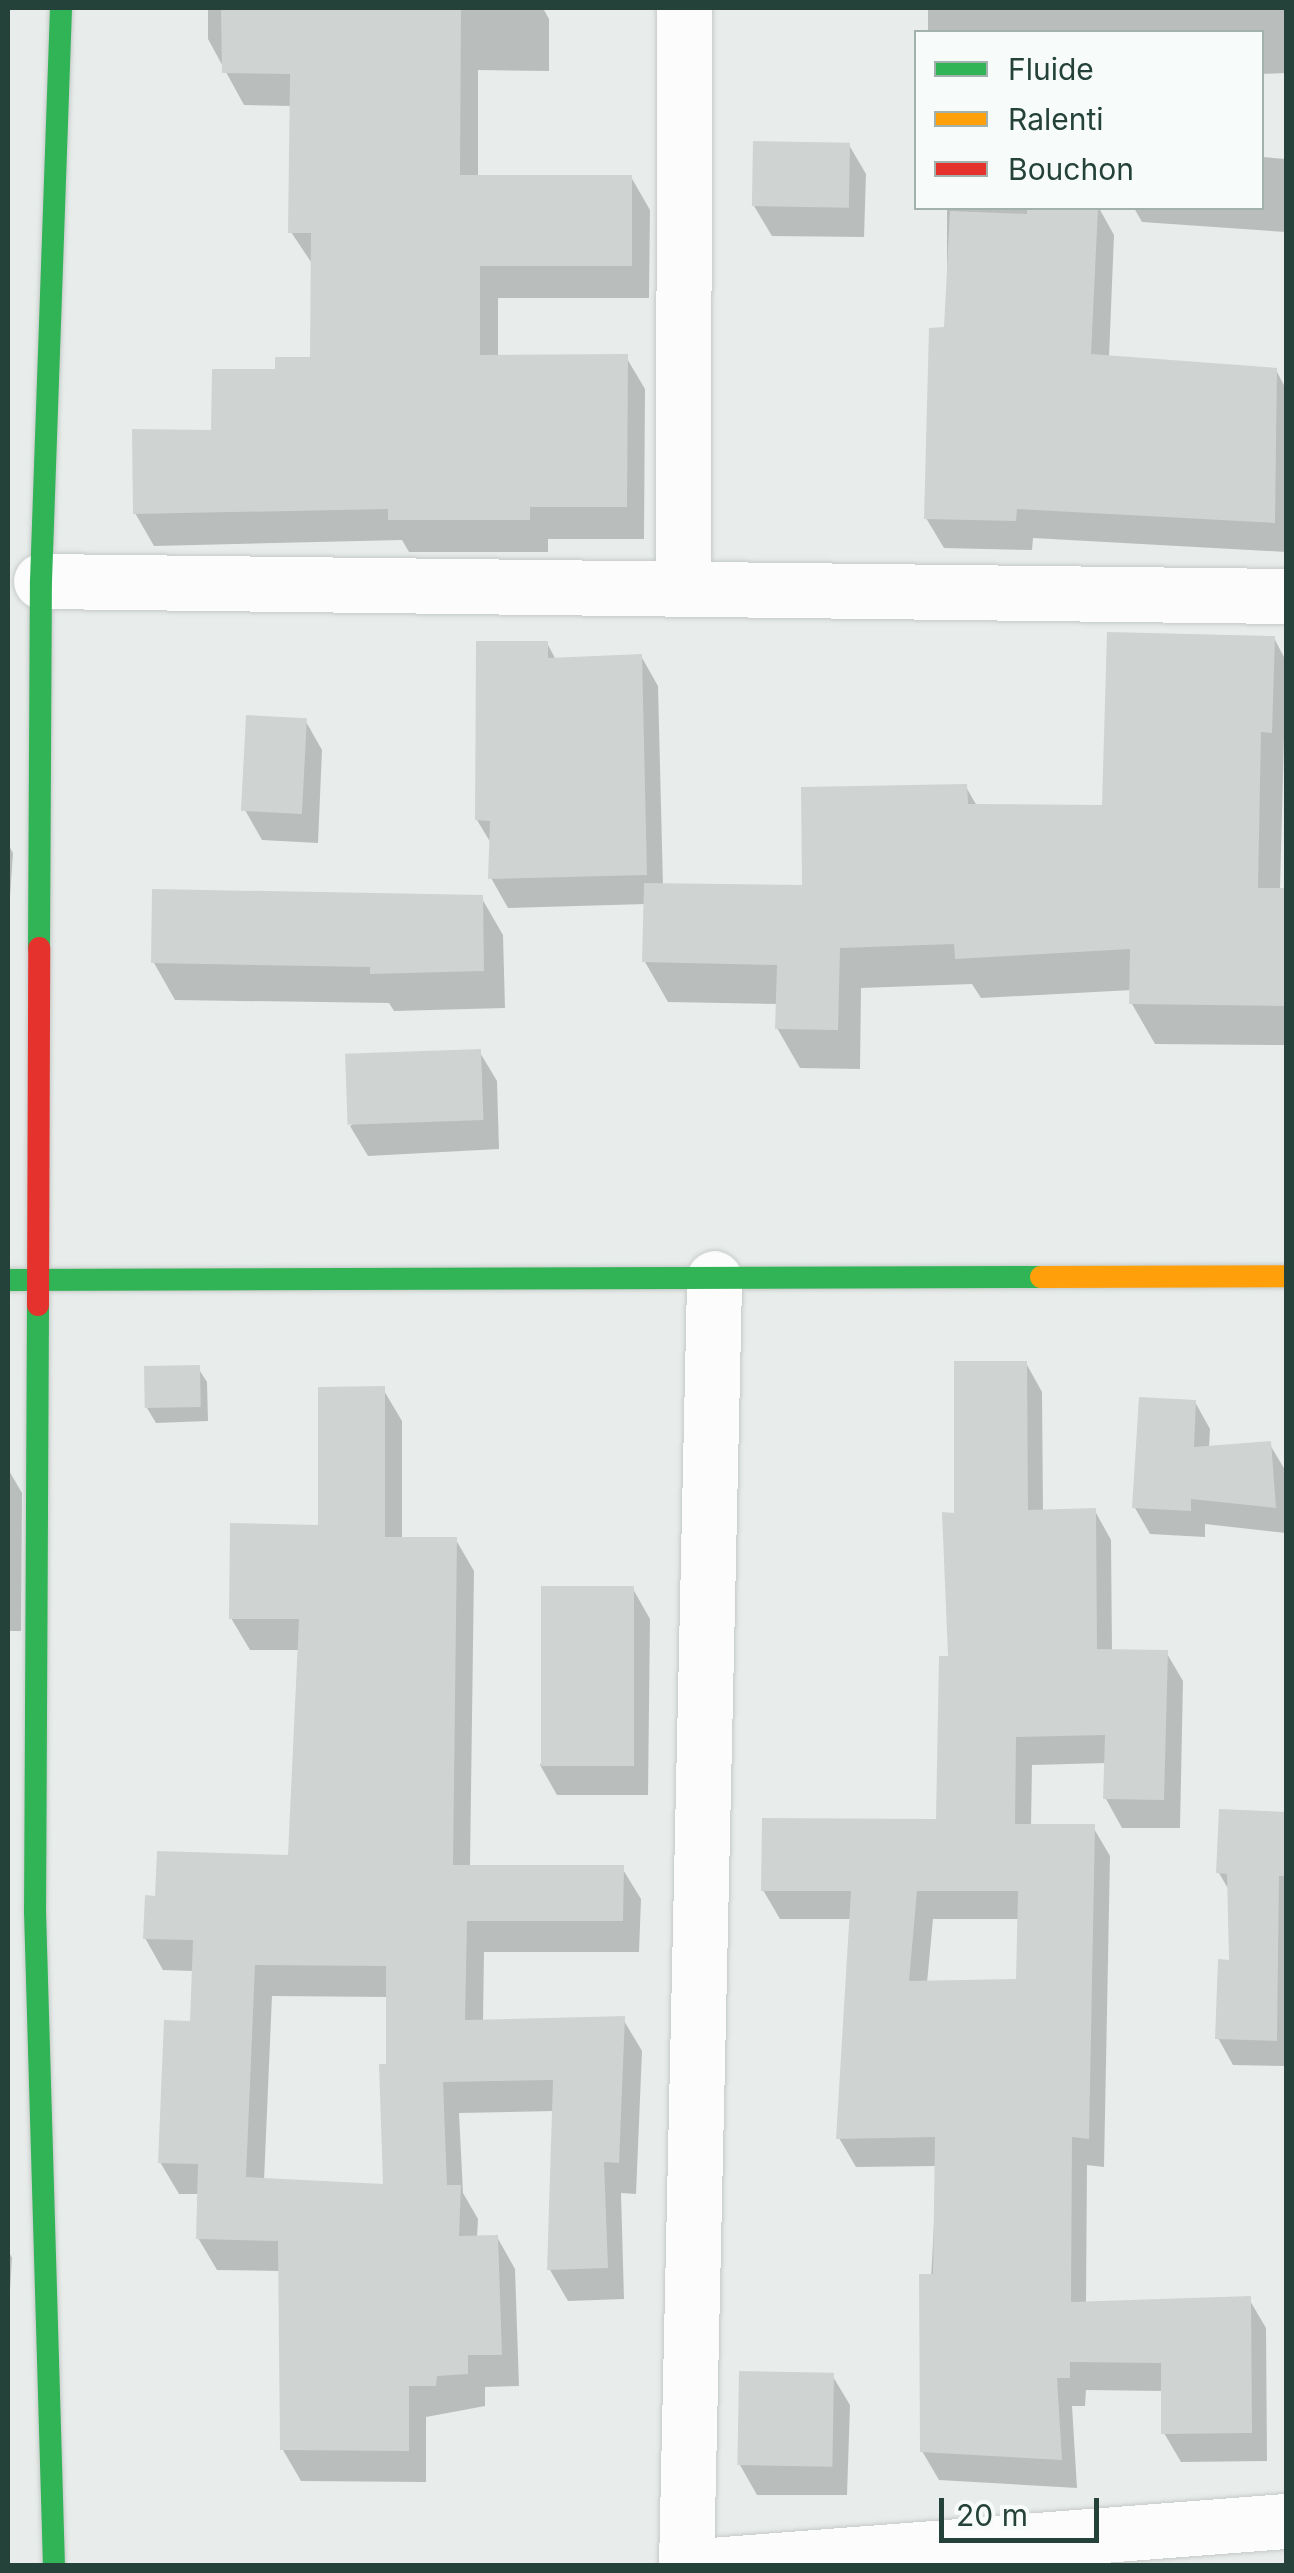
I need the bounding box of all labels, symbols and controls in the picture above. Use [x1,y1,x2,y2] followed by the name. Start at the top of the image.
[914,30,1264,210] legend
[1008,51,1094,87] text: Fluide
[1008,101,1104,137] text: Ralenti
[1008,151,1134,187] text: Bouchon
[944,2478,1104,2540] scale bar
[956,2497,1028,2533] text: 20 m

